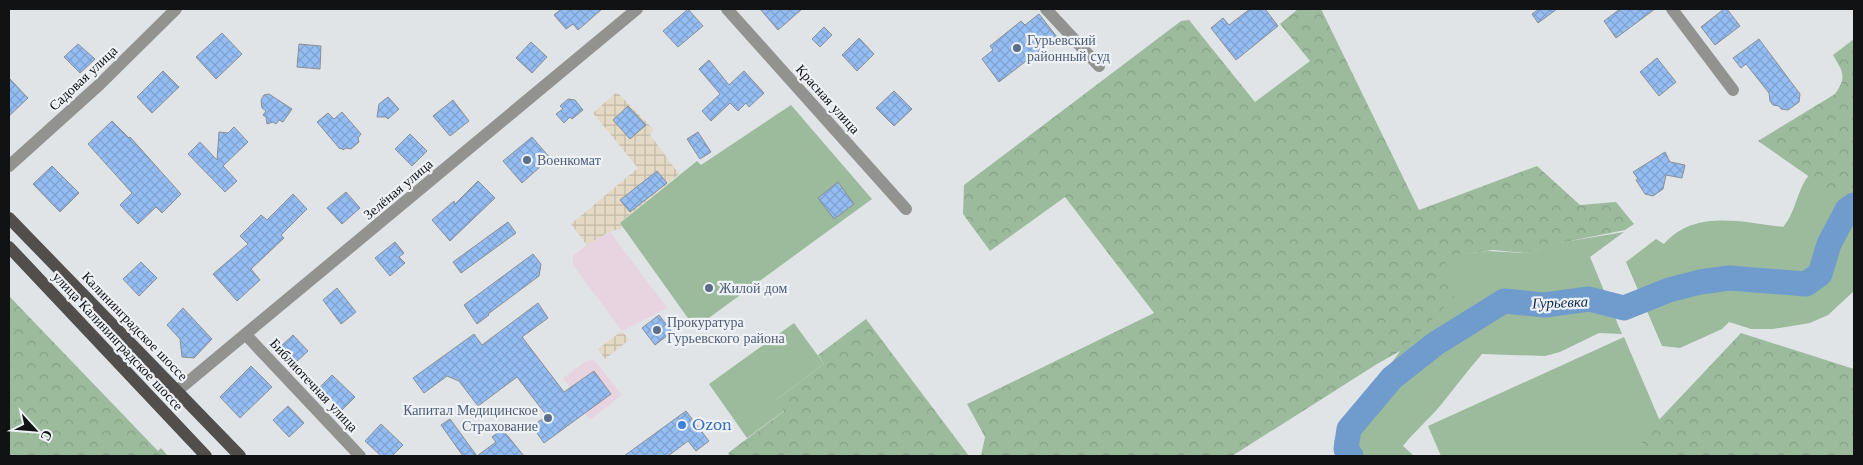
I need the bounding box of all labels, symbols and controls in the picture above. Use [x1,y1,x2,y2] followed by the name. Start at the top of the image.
[1027,31,1110,65] place label: Гурьевский районный суд
[45,41,122,114] street label: Садовая улица
[1011,42,1023,54] marker: Гурьевский районный суд
[792,60,864,138] street label: Красная улица
[537,151,601,169] place label: Военкомат
[360,154,437,223] street label: Зелёная улица
[521,154,533,166] marker: Военкомат
[49,268,187,414] street label: улица Калининградское шоссе
[78,268,192,384] street label: Калининградское шоссе
[719,279,787,297] place label: Жилой дом
[703,282,715,294] marker: Жилой дом
[1531,292,1588,313] water label: Гурьевка
[667,313,786,347] place label: Прокуратура Гурьевского района
[651,324,663,336] marker: Прокуратура Гурьевского района
[266,334,363,436] street label: Библиотечная улица
[403,401,538,435] place label: Капитал Медицинское Страхование
[10,405,60,455] north arrow
[542,412,554,424] marker: Капитал Медицинское Страхование
[692,416,732,434] place label: Ozon
[676,419,688,431] marker: Ozon
[36,427,57,444] text: С

